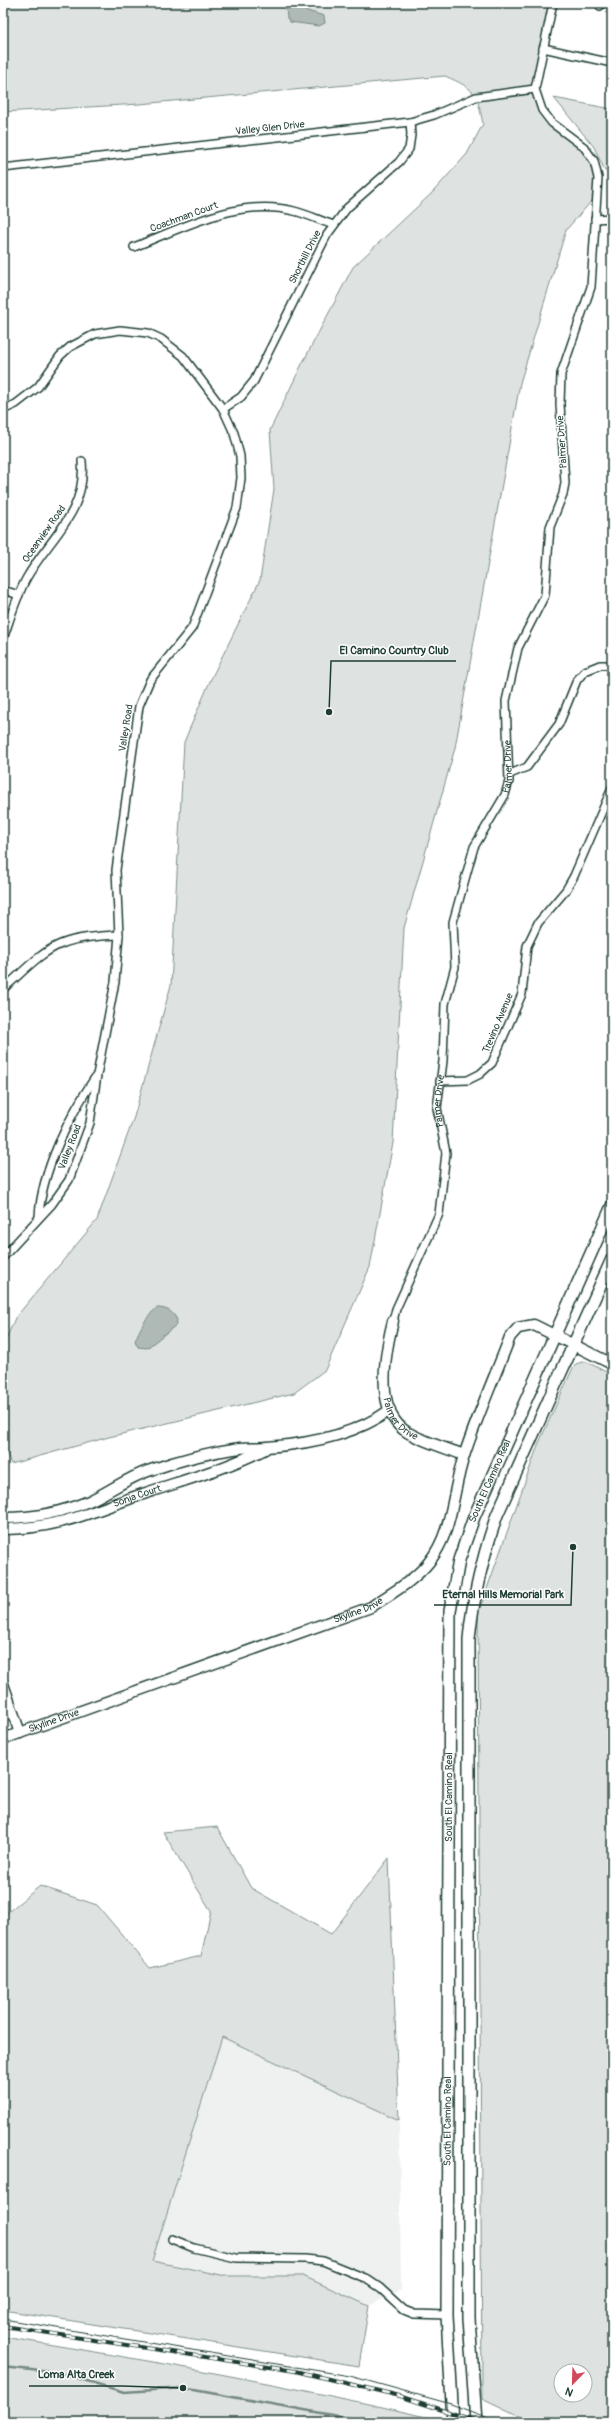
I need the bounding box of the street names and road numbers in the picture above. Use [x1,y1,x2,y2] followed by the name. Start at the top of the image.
[235,118,305,138] street label: Valley Glen Drive
[148,199,220,235] street label: Coachman Court
[286,228,324,286] street label: Shorthill Drive
[554,415,570,469] street label: Palmer Drive
[20,503,68,565] street label: Oceanview Road
[116,704,136,752] street label: Valley Road
[500,740,515,794] street label: Palmer Drive
[480,991,516,1055] street label: Trevino Avenue
[431,1074,447,1128] street label: Palmer Drive
[56,1123,84,1171] street label: Valley Road
[380,1396,420,1443] street label: Palmer Drive
[467,1438,514,1524] street label: South El Camino Real
[111,1482,164,1510] street label: Sonja Court
[332,1595,385,1626] street label: Skyline Drive
[27,1706,81,1735] street label: Skyline Drive
[443,1752,455,1842] street label: South El Camino Real
[442,2076,454,2166] street label: South El Camino Real

